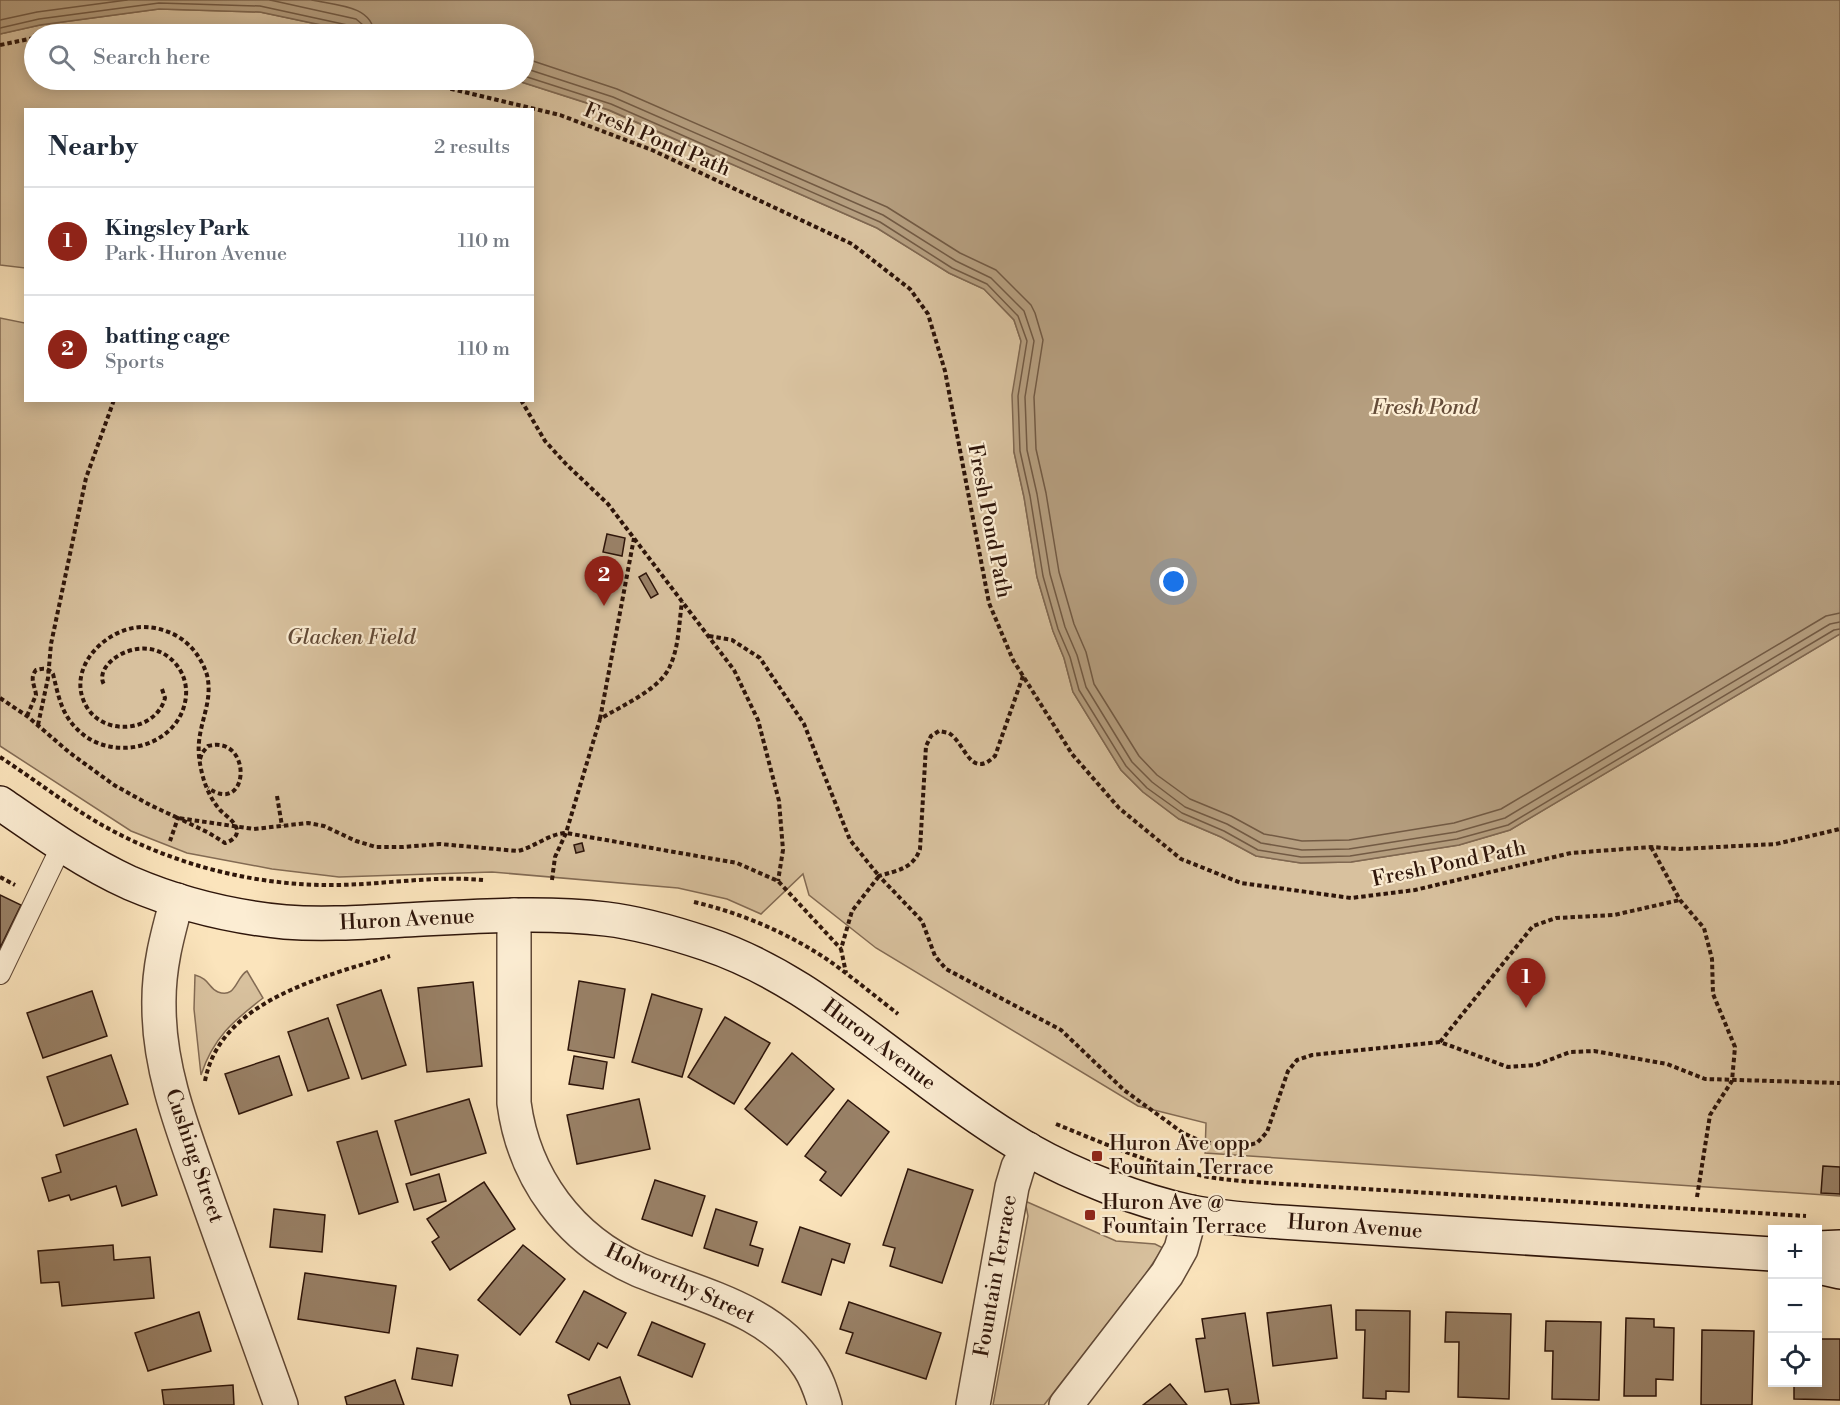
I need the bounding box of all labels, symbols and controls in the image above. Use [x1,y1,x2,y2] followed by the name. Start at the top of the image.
[24,24,534,90] search box
[45,41,78,74] icon: search
[93,44,210,71] text: Search here
[580,97,735,183] street label: Fresh Pond Path
[48,131,138,163] text: Nearby
[434,135,510,160] text: 2 results
[105,215,249,242] text: Kingsley Park
[63,229,72,254] text: 1
[458,229,510,254] text: 110 m
[105,242,287,267] text: Park · Huron Avenue
[105,323,230,350] text: batting cage
[61,337,74,362] text: 2
[458,337,510,362] text: 110 m
[105,350,164,375] text: Sports
[1371,394,1479,421] water label: Fresh Pond
[961,442,1017,601] street label: Fresh Pond Path
[584,556,624,606] pin: 2
[1159,567,1188,596] your location
[287,625,416,651] park label: Glacken Field
[1370,835,1529,893] street label: Fresh Pond Path
[339,903,475,937] street label: Huron Avenue
[1506,958,1546,1008] pin: 1
[817,994,941,1096] street label: Huron Avenue
[159,1086,229,1227] street label: Cushing Street
[1109,1131,1274,1181] place label: Huron Ave opp Fountain Terrace
[1090,1149,1104,1163] marker: Huron Ave opp Fountain Terrace
[1102,1190,1267,1240] place label: Huron Ave @ Fountain Terrace
[969,1193,1023,1359] street label: Fountain Terrace
[1083,1208,1097,1222] marker: Huron Ave @ Fountain Terrace
[1287,1209,1423,1245] street label: Huron Avenue
[1768,1225,1822,1387] map controls
[1768,1225,1822,1279] button: +
[601,1238,759,1330] street label: Holworthy Street
[1768,1279,1822,1333] button: −
[1768,1333,1822,1387] button: locate

